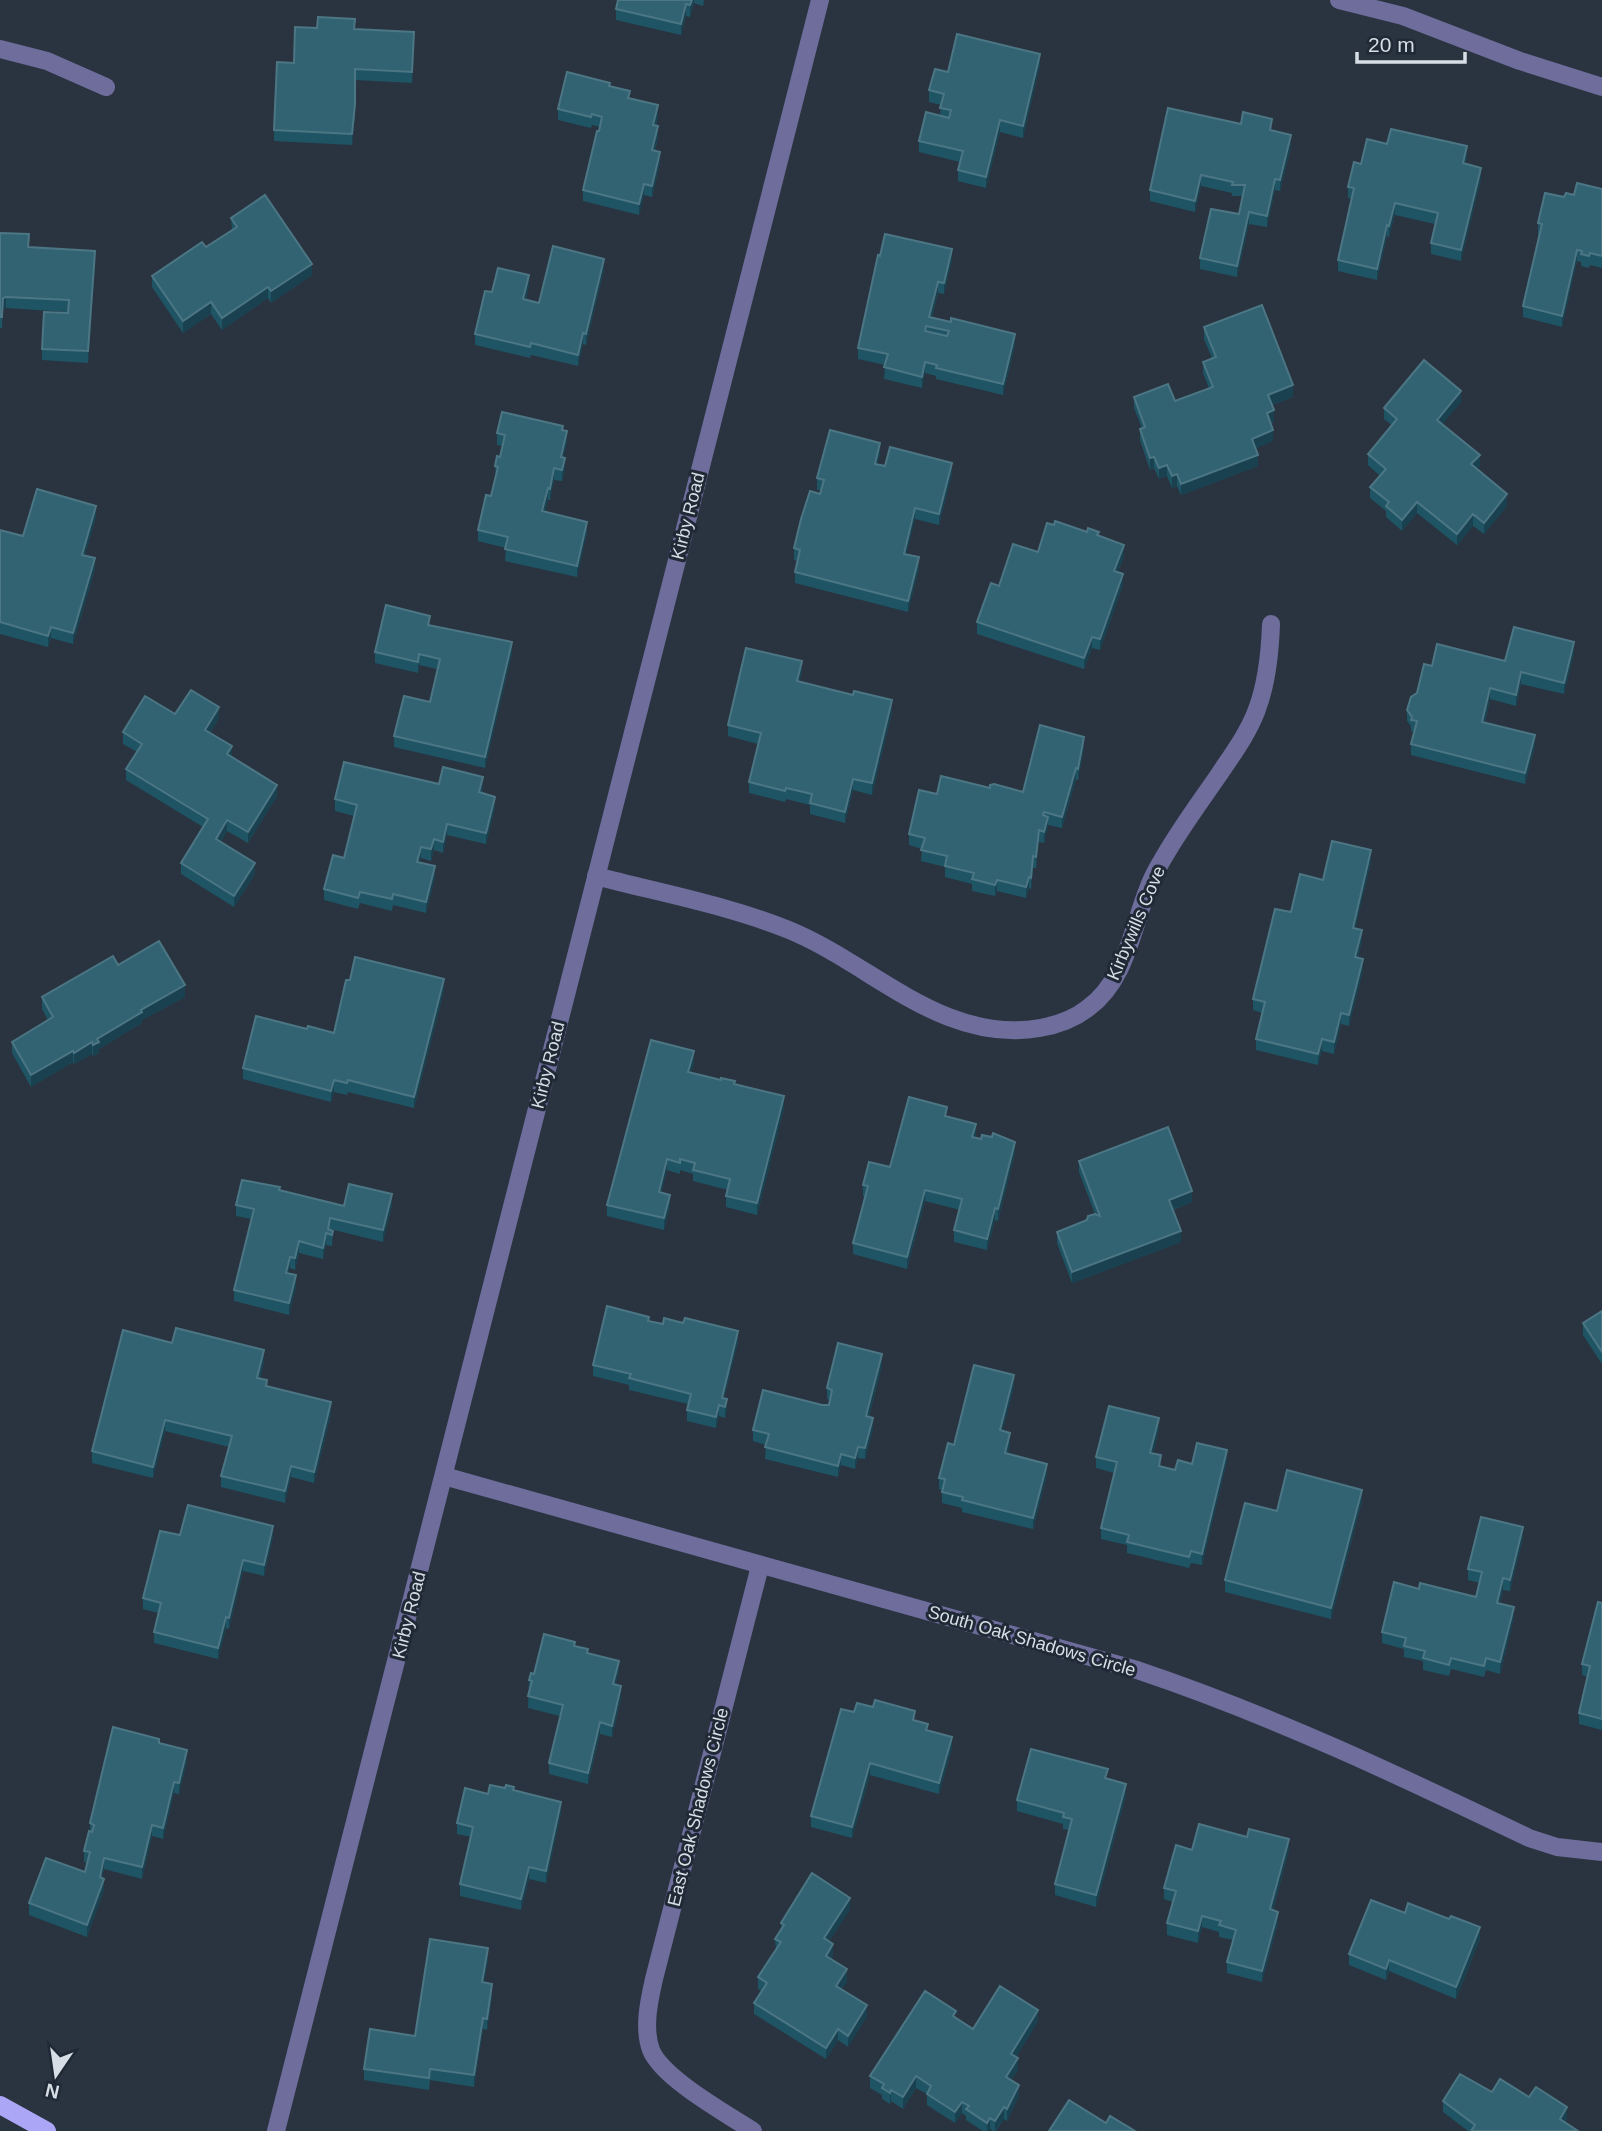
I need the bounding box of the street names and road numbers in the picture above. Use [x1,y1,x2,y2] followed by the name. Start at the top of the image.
[668,470,708,562] street label: Kirby Road
[1103,863,1169,983] street label: Kirbywills Cove
[528,1019,568,1111] street label: Kirby Road
[389,1569,429,1661] street label: Kirby Road
[926,1602,1138,1680] street label: South Oak Shadows Circle
[664,1706,732,1908] street label: East Oak Shadows Circle

